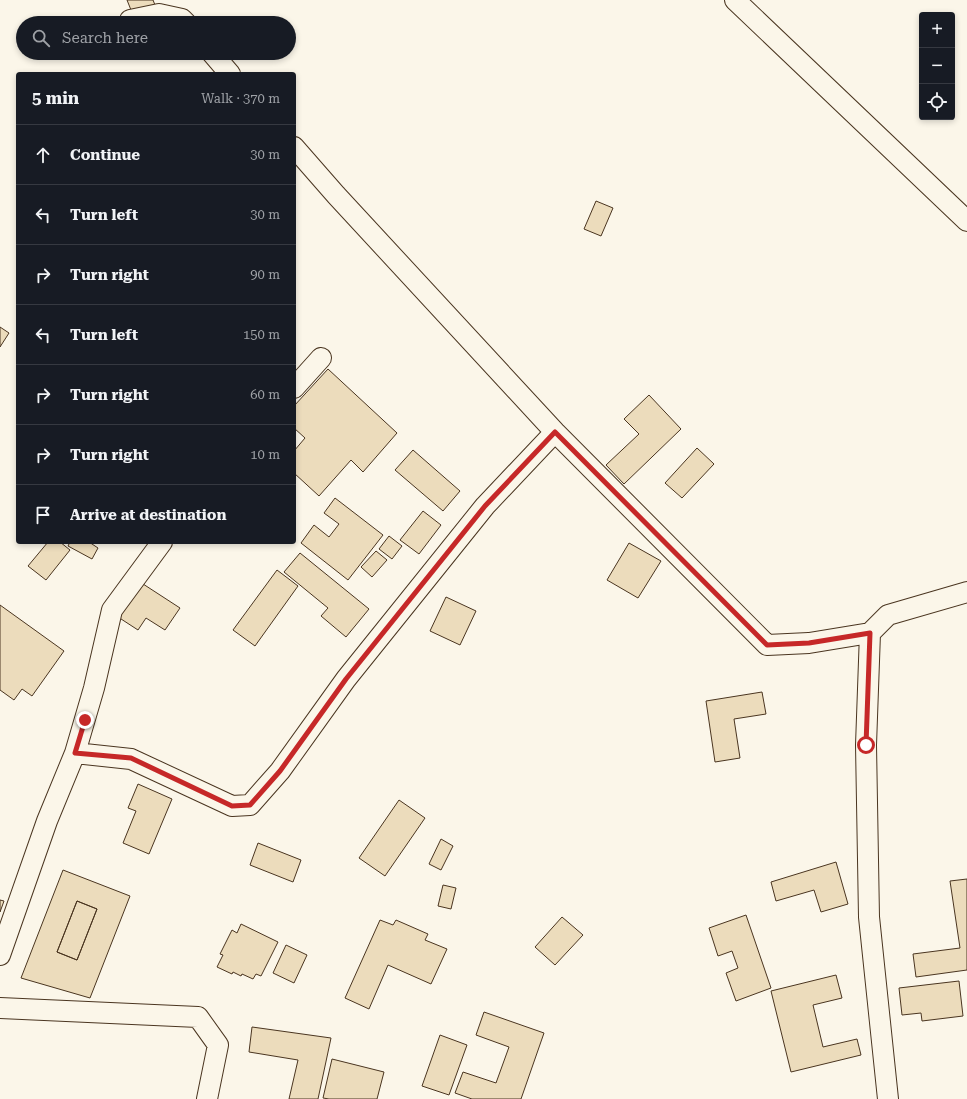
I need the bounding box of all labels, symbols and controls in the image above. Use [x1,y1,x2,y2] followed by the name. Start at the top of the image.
[919,12,955,120] map controls
[919,12,955,48] button: +
[16,16,296,60] search box
[30,27,52,49] icon: search
[62,29,148,47] text: Search here
[919,48,955,84] button: −
[919,84,955,120] button: locate
[32,88,79,108] text: 5 min
[201,91,280,106] text: Walk · 370 m
[32,144,54,166] icon: ahead
[70,146,140,164] text: Continue
[250,147,280,162] text: 30 m
[32,204,54,226] icon: left
[70,206,138,224] text: Turn left
[250,207,280,222] text: 30 m
[32,264,54,286] icon: right
[70,266,149,284] text: Turn right
[250,267,280,282] text: 90 m
[32,324,54,346] icon: left
[70,326,138,344] text: Turn left
[243,327,280,342] text: 150 m
[32,384,54,406] icon: right
[70,386,149,404] text: Turn right
[250,387,280,402] text: 60 m
[32,444,54,466] icon: right
[70,446,149,464] text: Turn right
[250,447,280,462] text: 10 m
[32,504,54,526] icon: arrive
[70,506,226,524] text: Arrive at destination
[76,711,94,729] route end
[857,736,875,754] route start

